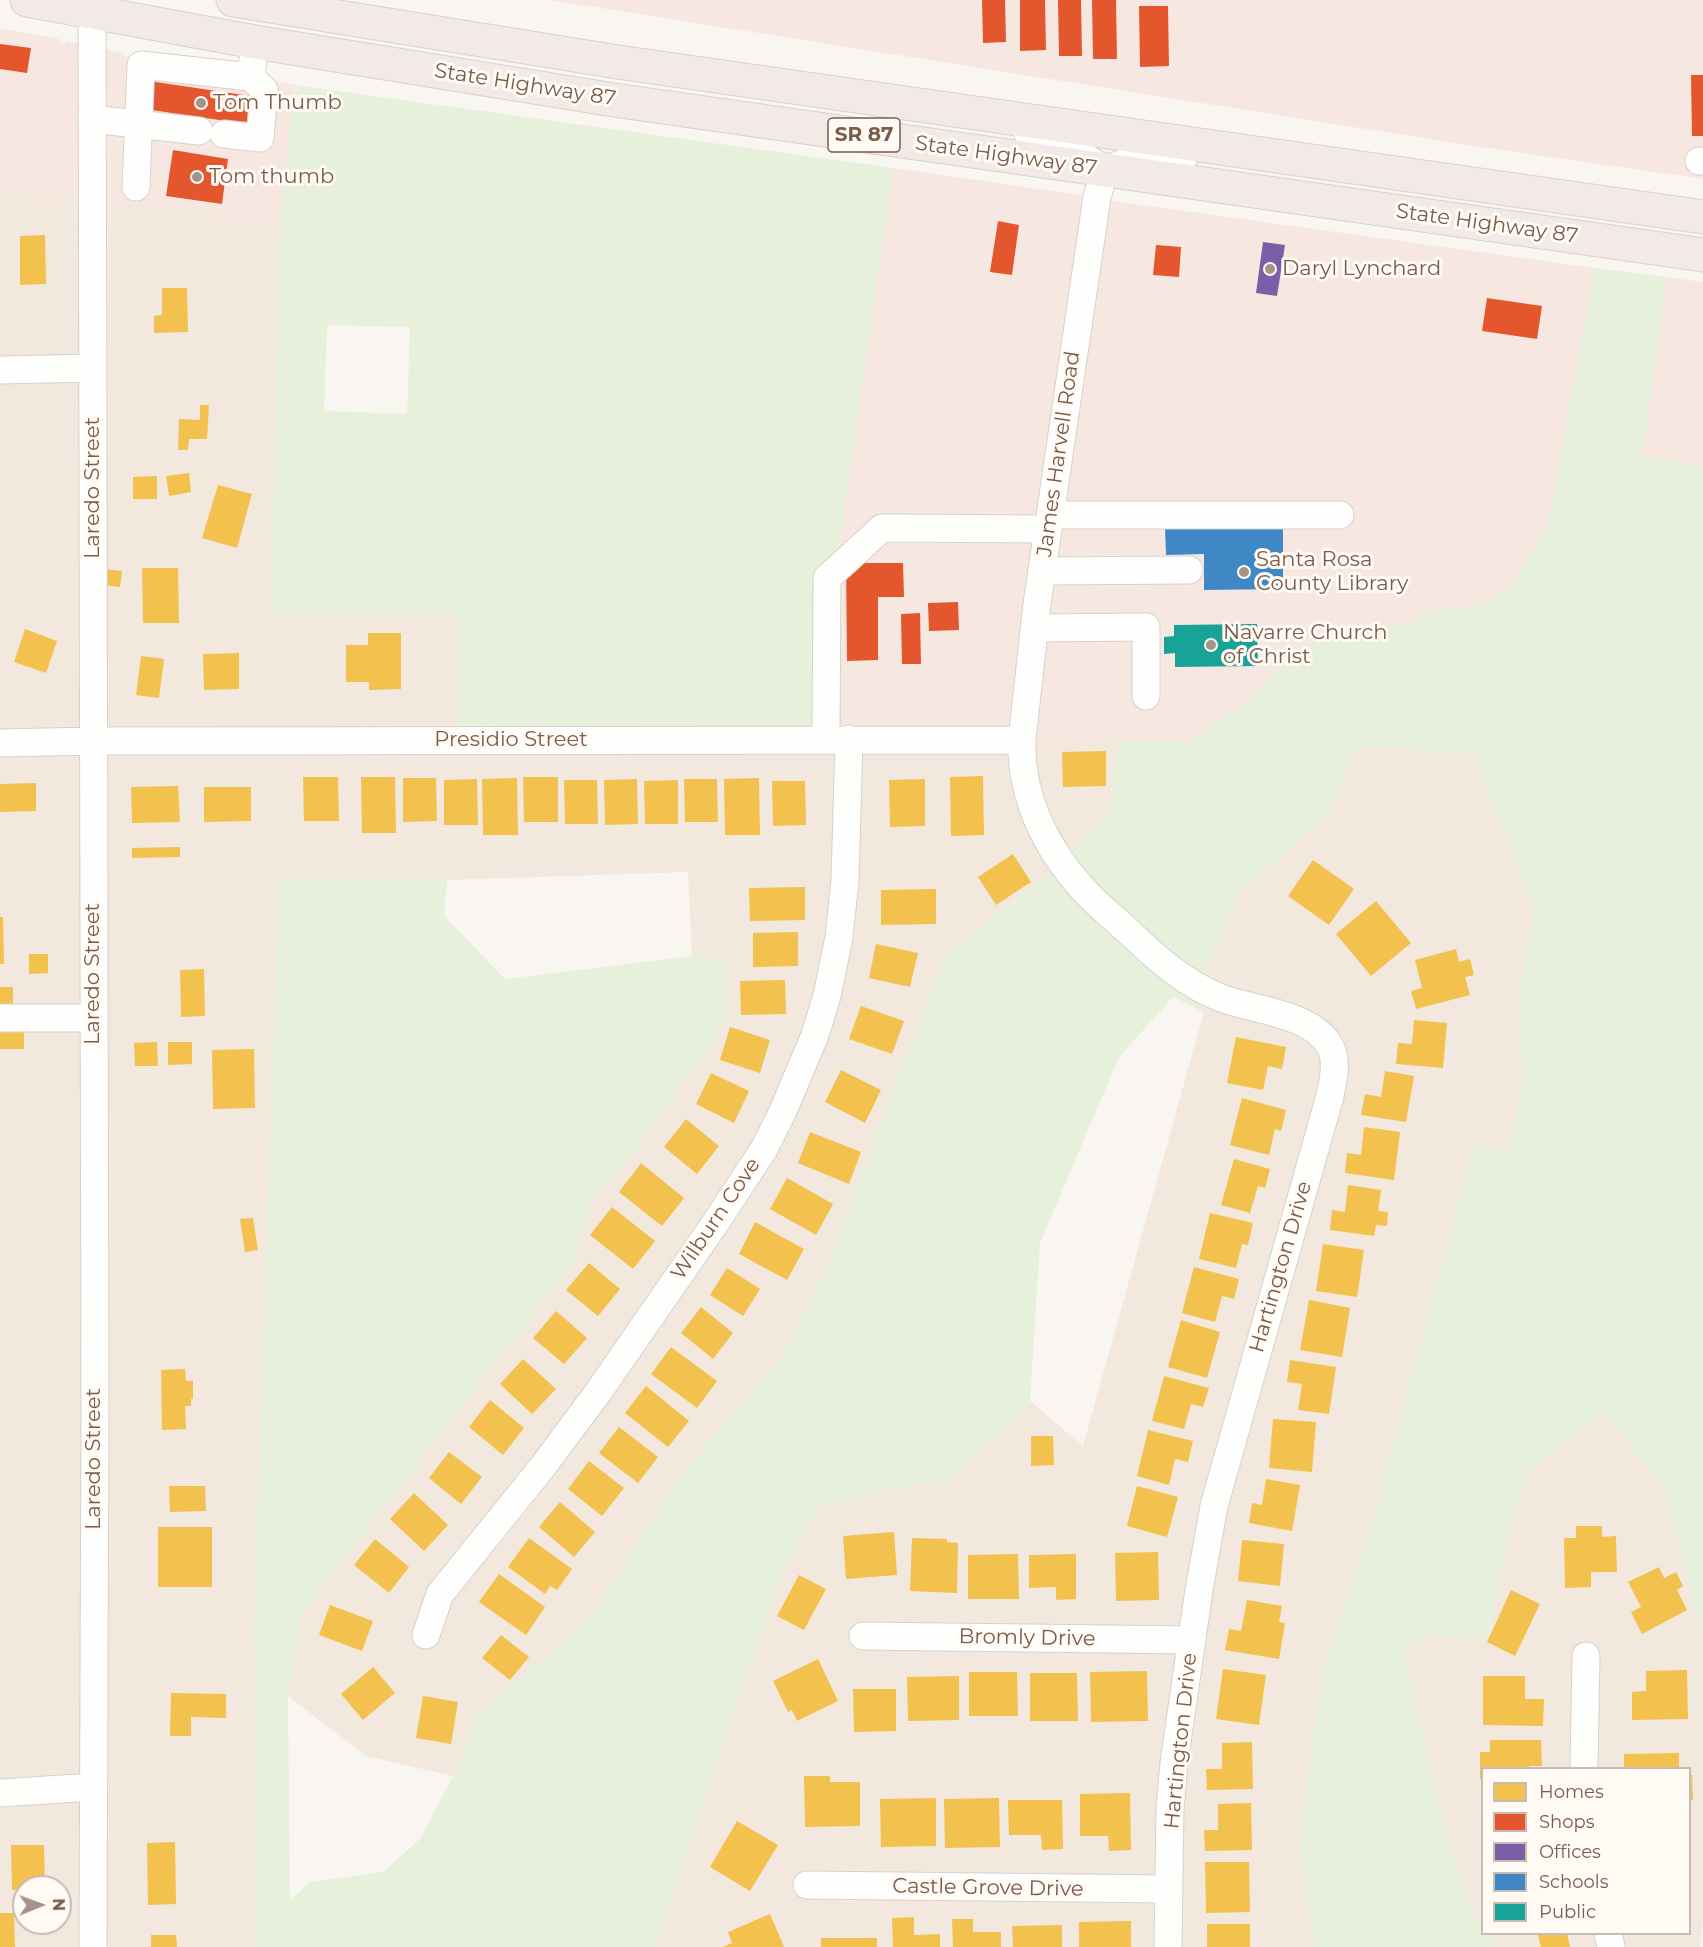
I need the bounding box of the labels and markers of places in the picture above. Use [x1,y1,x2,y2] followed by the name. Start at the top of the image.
[213,90,342,116] place label: Tom Thumb
[194,96,208,110] marker: Tom Thumb
[209,164,334,190] place label: Tom thumb
[190,170,204,184] marker: Tom thumb
[1282,256,1441,282] place label: Daryl Lynchard
[1263,262,1277,276] marker: Daryl Lynchard
[1256,547,1408,597] place label: Santa Rosa County Library
[1237,565,1251,579] marker: Santa Rosa County Library
[1223,620,1387,670] place label: Navarre Church of Christ
[1204,638,1218,652] marker: Navarre Church of Christ

